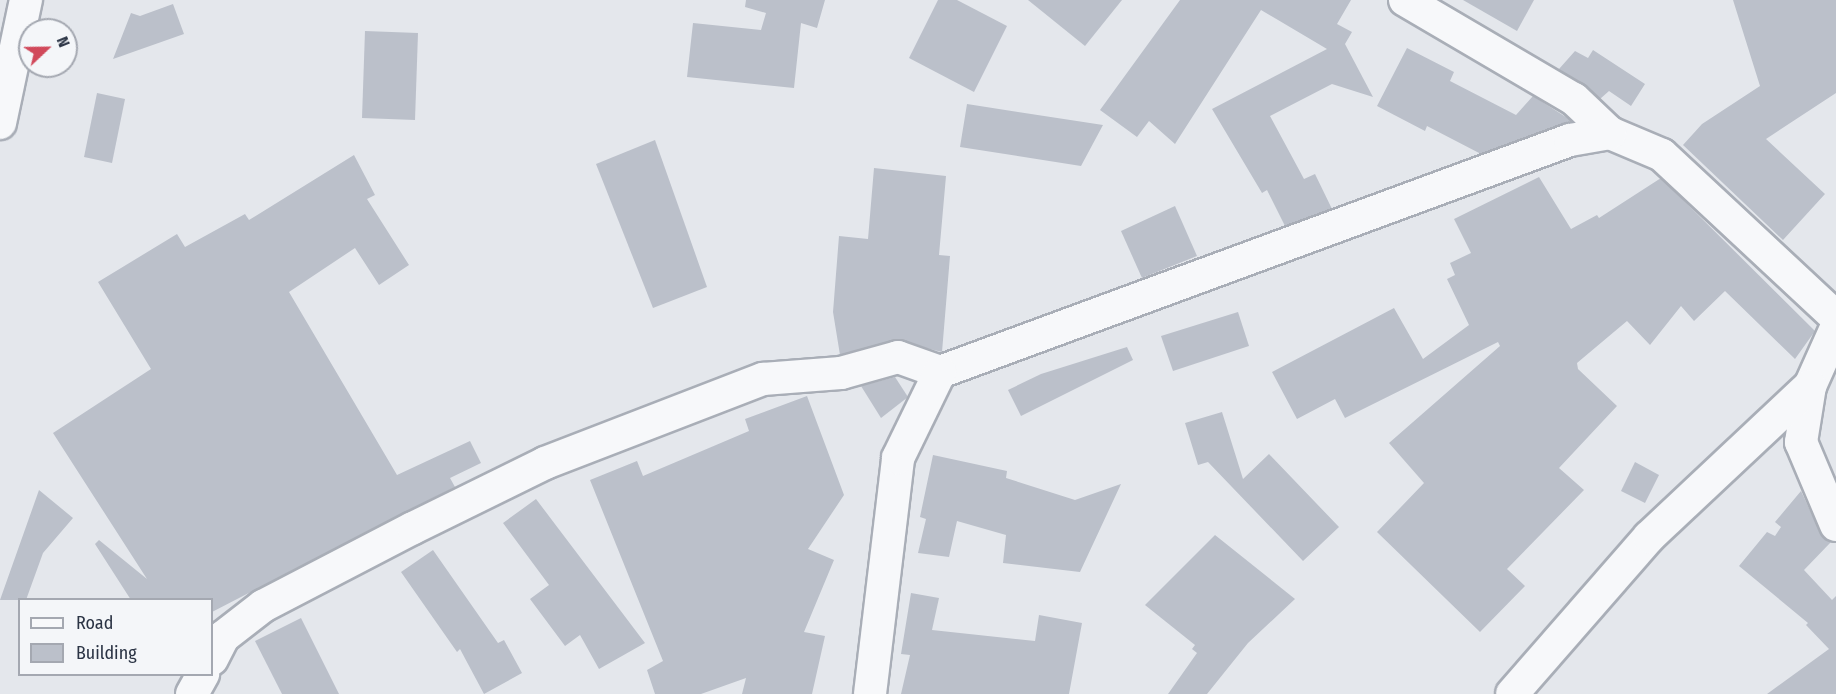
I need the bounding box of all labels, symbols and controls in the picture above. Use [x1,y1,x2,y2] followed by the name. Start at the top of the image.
[18,18,78,78] north arrow
[53,34,74,50] text: N
[18,598,213,676] legend
[76,612,113,634] text: Road
[76,642,137,664] text: Building

